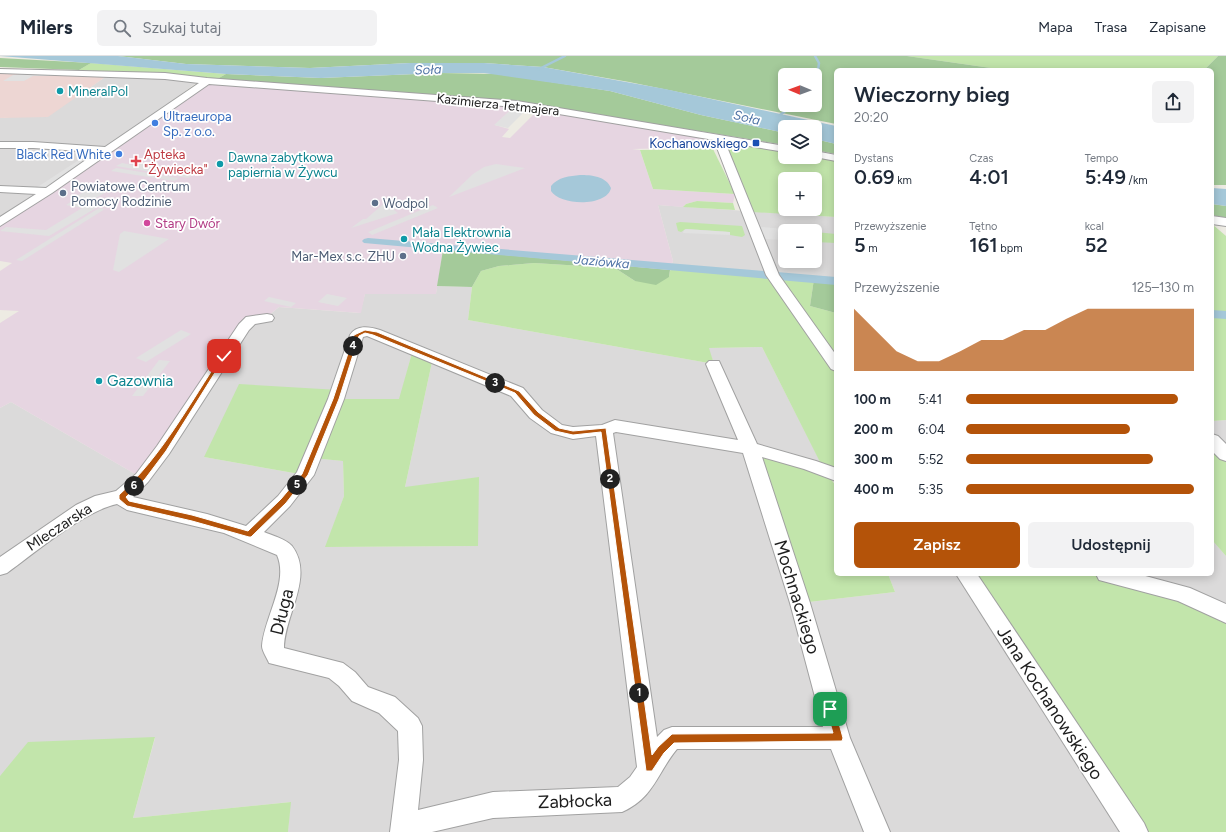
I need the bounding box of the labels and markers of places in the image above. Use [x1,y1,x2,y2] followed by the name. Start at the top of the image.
[68,84,128,99] place label: MineralPol
[55,86,65,96] marker: MineralPol
[163,109,232,139] place label: Ultraeuropa Sp. z o.o.
[150,118,160,128] marker: Ultraeuropa Sp. z o.o.
[649,136,748,151] place label: Kochanowskiego
[751,138,761,148] marker: Kochanowskiego
[16,147,111,162] place label: Black Red White
[144,147,208,177] place label: Apteka "Żywiecka"
[114,149,124,159] marker: Black Red White
[228,150,338,180] place label: Dawna zabytkowa papiernia w Żywcu
[131,156,141,166] marker: Apteka "Żywiecka"
[215,159,225,169] marker: Dawna zabytkowa papiernia w Żywcu
[71,179,190,209] place label: Powiatowe Centrum Pomocy Rodzinie
[58,188,68,198] marker: Powiatowe Centrum Pomocy Rodzinie
[383,196,428,211] place label: Wodpol
[370,198,380,208] marker: Wodpol
[155,216,220,231] place label: Stary Dwór
[142,218,152,228] marker: Stary Dwór
[412,225,511,255] place label: Mała Elektrownia Wodna Żywiec
[399,234,409,244] marker: Mała Elektrownia Wodna Żywiec
[291,249,395,264] place label: Mar-Mex s.c. ZHU
[398,251,408,261] marker: Mar-Mex s.c. ZHU
[343,336,363,356] pin: 4
[207,339,241,373] pin
[107,372,173,390] place label: Gazownia
[485,373,505,393] pin: 3
[94,376,104,386] marker: Gazownia
[600,469,620,489] pin: 2
[287,475,307,495] pin: 5
[124,476,144,496] pin: 6
[629,683,649,703] pin: 1
[813,692,847,726] pin

